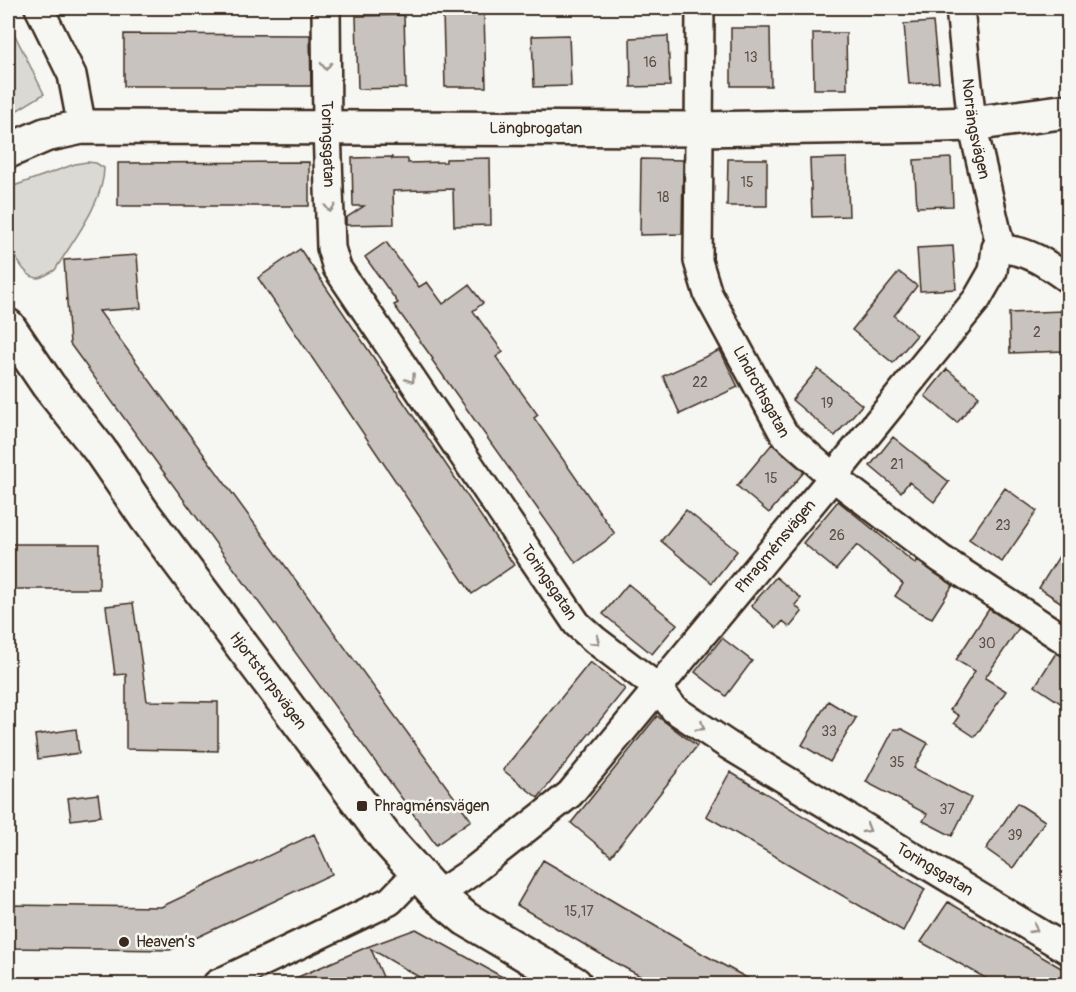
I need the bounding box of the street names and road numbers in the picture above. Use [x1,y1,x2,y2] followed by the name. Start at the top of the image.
[957,77,995,181] street label: Norrängsvägen
[317,100,339,188] street label: Toringsgatan
[489,118,582,139] street label: Längbrogatan
[728,343,794,441] street label: Lindrothsgatan
[731,495,820,597] street label: Phragménsvägen
[516,541,581,624] street label: Toringsgatan
[225,628,311,733] street label: Hjortstorpsvägen
[892,838,977,901] street label: Toringsgatan

